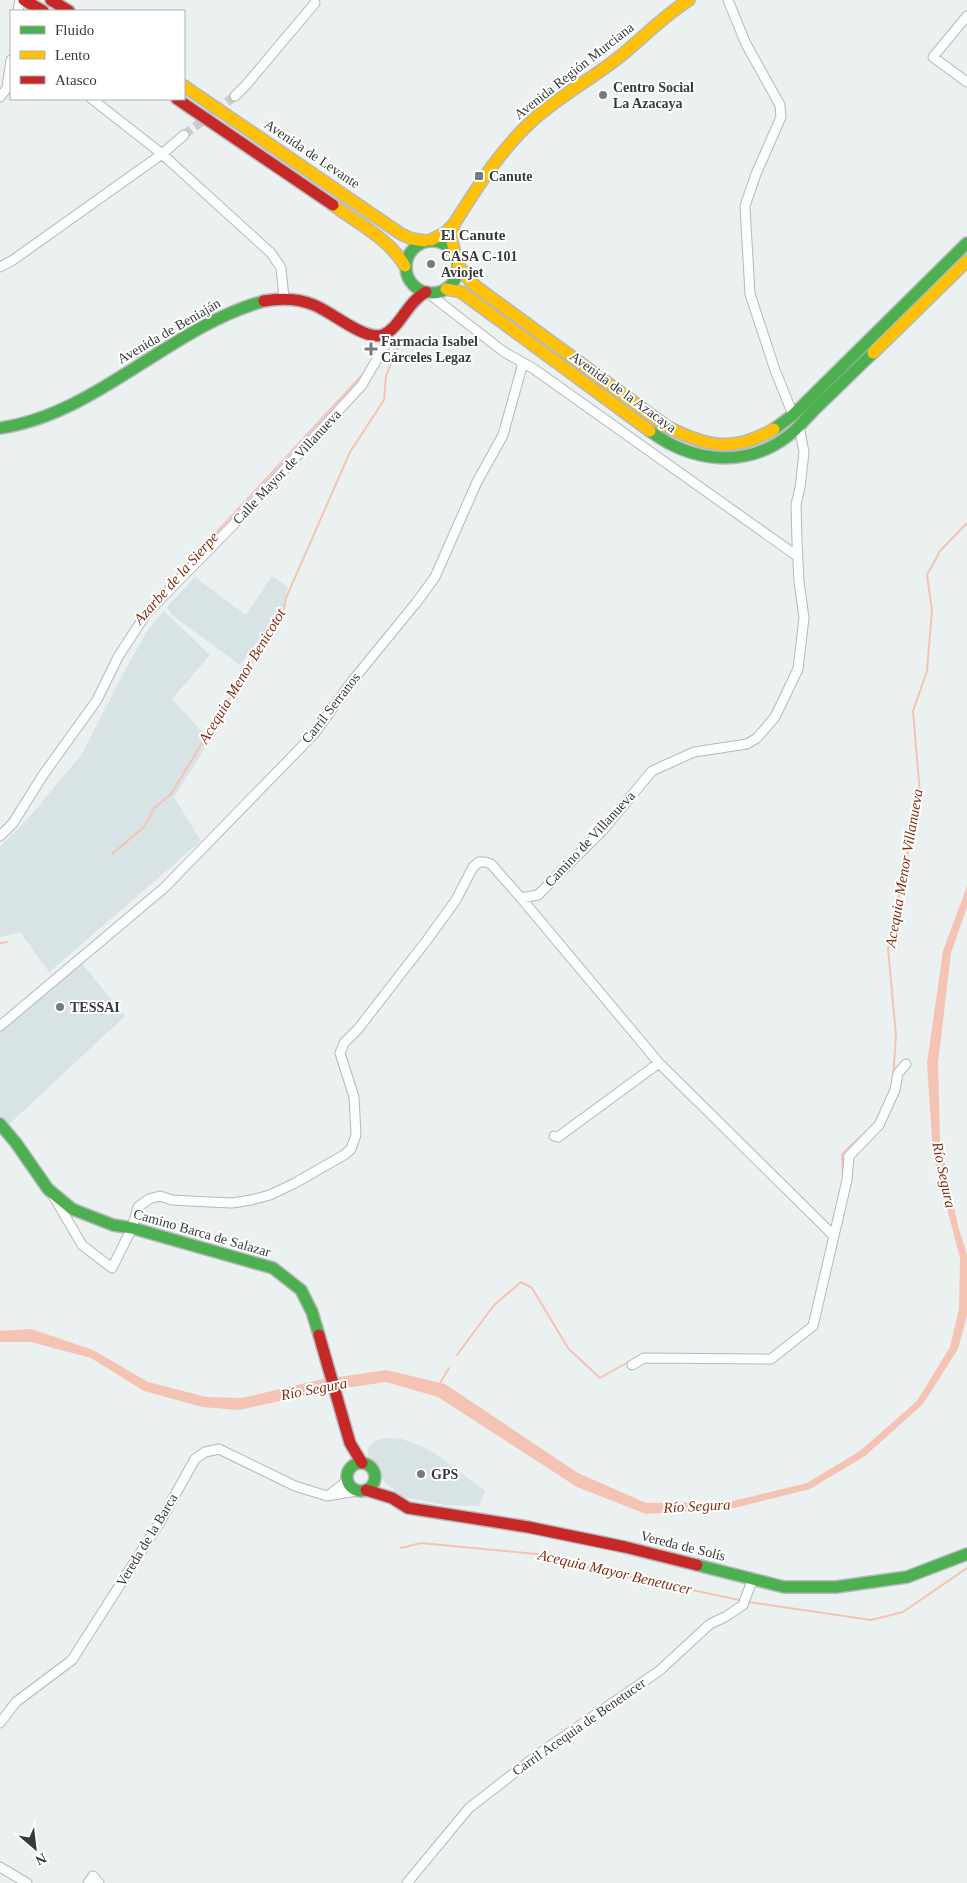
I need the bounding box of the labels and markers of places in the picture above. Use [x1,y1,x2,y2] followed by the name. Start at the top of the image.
[613,80,694,111] place label: Centro Social La Azacaya
[597,89,609,101] marker: Centro Social La Azacaya
[489,169,533,184] place label: Canute
[473,170,485,182] marker: Canute
[441,249,518,280] place label: CASA C-101 Aviojet
[425,258,437,270] marker: CASA C-101 Aviojet
[381,334,478,365] place label: Farmacia Isabel Cárceles Legaz
[365,343,377,355] marker: Farmacia Isabel Cárceles Legaz
[70,1000,120,1015] place label: TESSAI
[54,1001,66,1013] marker: TESSAI
[431,1467,458,1482] place label: GPS
[415,1468,427,1480] marker: GPS

